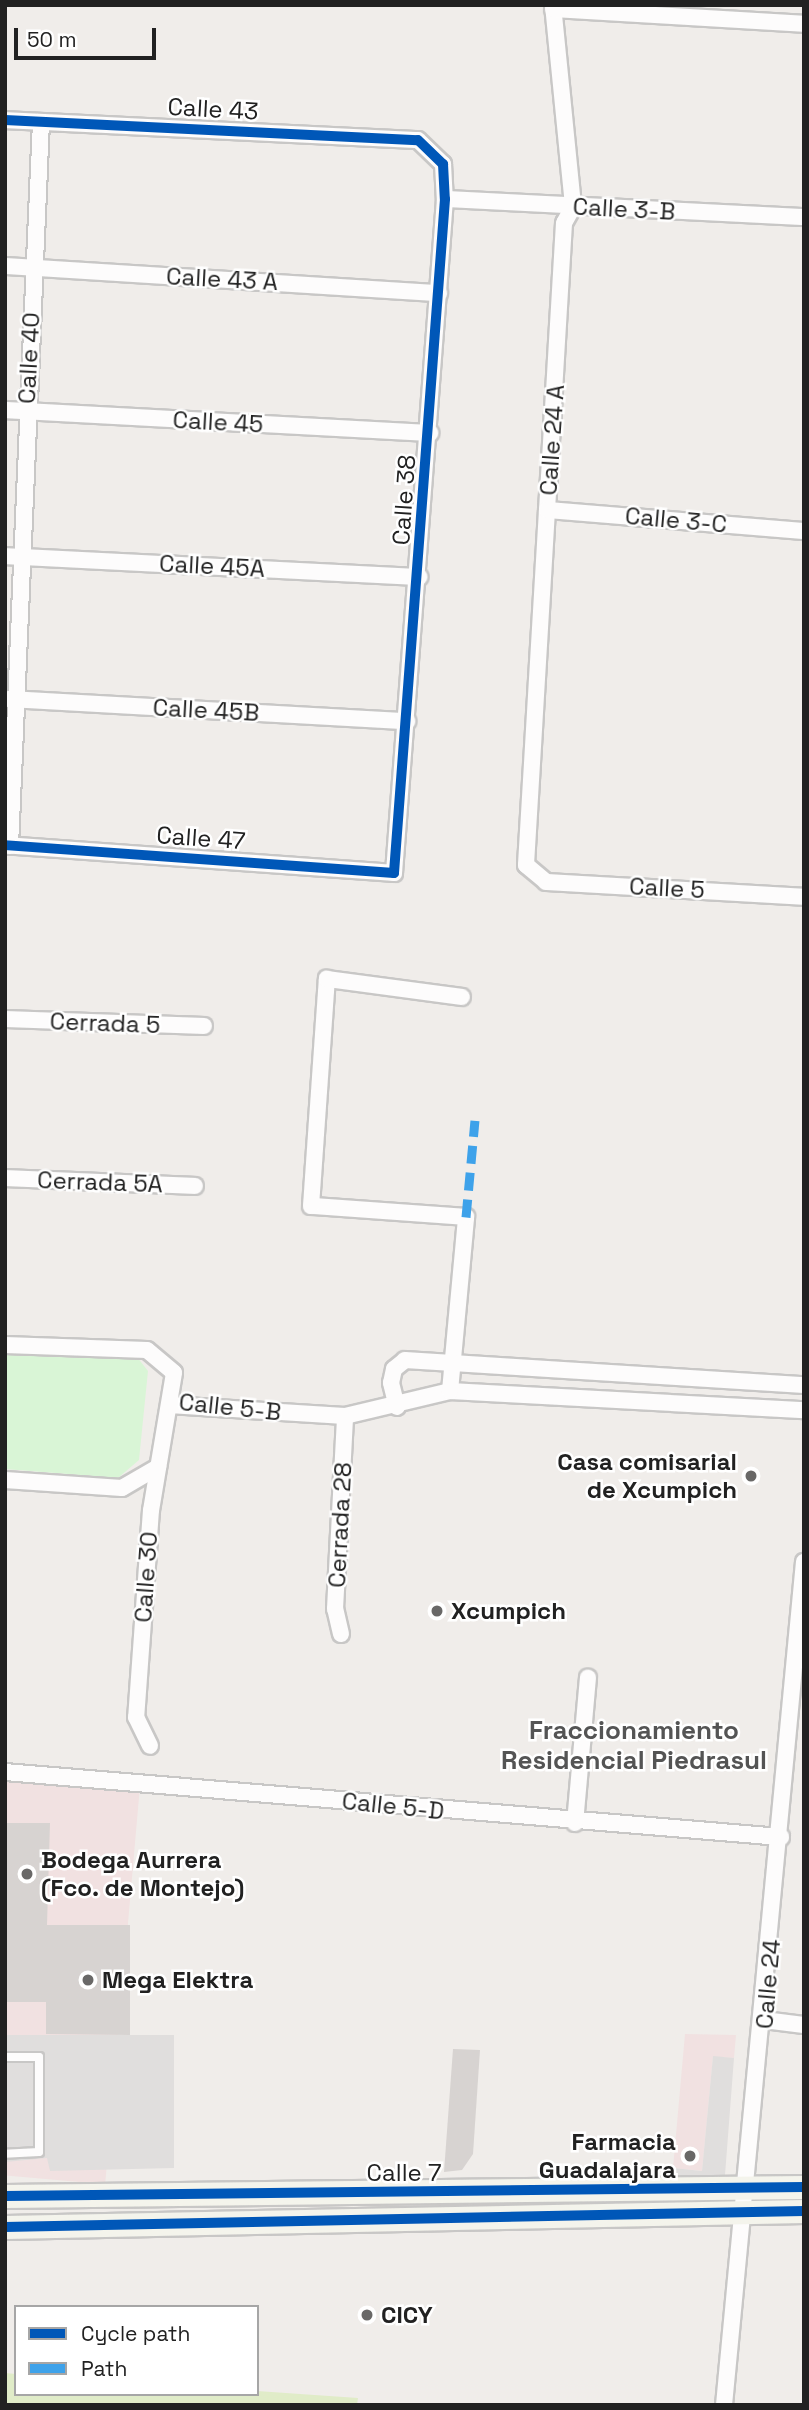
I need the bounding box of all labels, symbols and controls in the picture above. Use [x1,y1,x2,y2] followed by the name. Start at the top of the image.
[18,14,159,58] scale bar
[27,26,77,53] text: 50 m
[167,92,259,126] street label: Calle 43
[572,192,676,226] street label: Calle 3-B
[165,262,279,296] street label: Calle 43 A
[12,311,46,405] street label: Calle 40
[534,383,570,497] street label: Calle 24 A
[172,405,264,439] street label: Calle 45
[386,454,422,546] street label: Calle 38
[624,501,728,539] street label: Calle 3-C
[158,549,266,583] street label: Calle 45A
[152,693,260,727] street label: Calle 45B
[156,821,246,855] street label: Calle 47
[628,872,706,904] street label: Calle 5
[49,1007,161,1039] street label: Cerrada 5
[37,1165,163,1199] street label: Cerrada 5A
[178,1387,282,1427] street label: Calle 5-B
[557,1448,737,1504] place label: Casa comisarial de Xcumpich
[322,1462,358,1588] street label: Cerrada 28
[743,1468,759,1484] marker: Casa comisarial de Xcumpich
[128,1530,164,1624] street label: Calle 30
[451,1597,566,1625] place label: Xcumpich
[429,1603,445,1619] marker: Xcumpich
[501,1715,767,1776] district label: Fraccionamiento Residencial Piedrasul
[340,1786,446,1826] street label: Calle 5-D
[41,1846,245,1902] place label: Bodega Aurrera (Fco. de Montejo)
[19,1866,35,1882] marker: Bodega Aurrera (Fco. de Montejo)
[750,1938,786,2030] street label: Calle 24
[102,1966,253,1994] place label: Mega Elektra
[80,1972,96,1988] marker: Mega Elektra
[539,2128,676,2184] place label: Farmacia Guadalajara
[682,2148,698,2164] marker: Farmacia Guadalajara
[367,2159,441,2187] street label: Calle 7
[381,2301,433,2329] place label: CICY
[14,2305,259,2396] legend
[359,2307,375,2323] marker: CICY
[81,2320,190,2347] text: Cycle path
[81,2355,127,2382] text: Path

